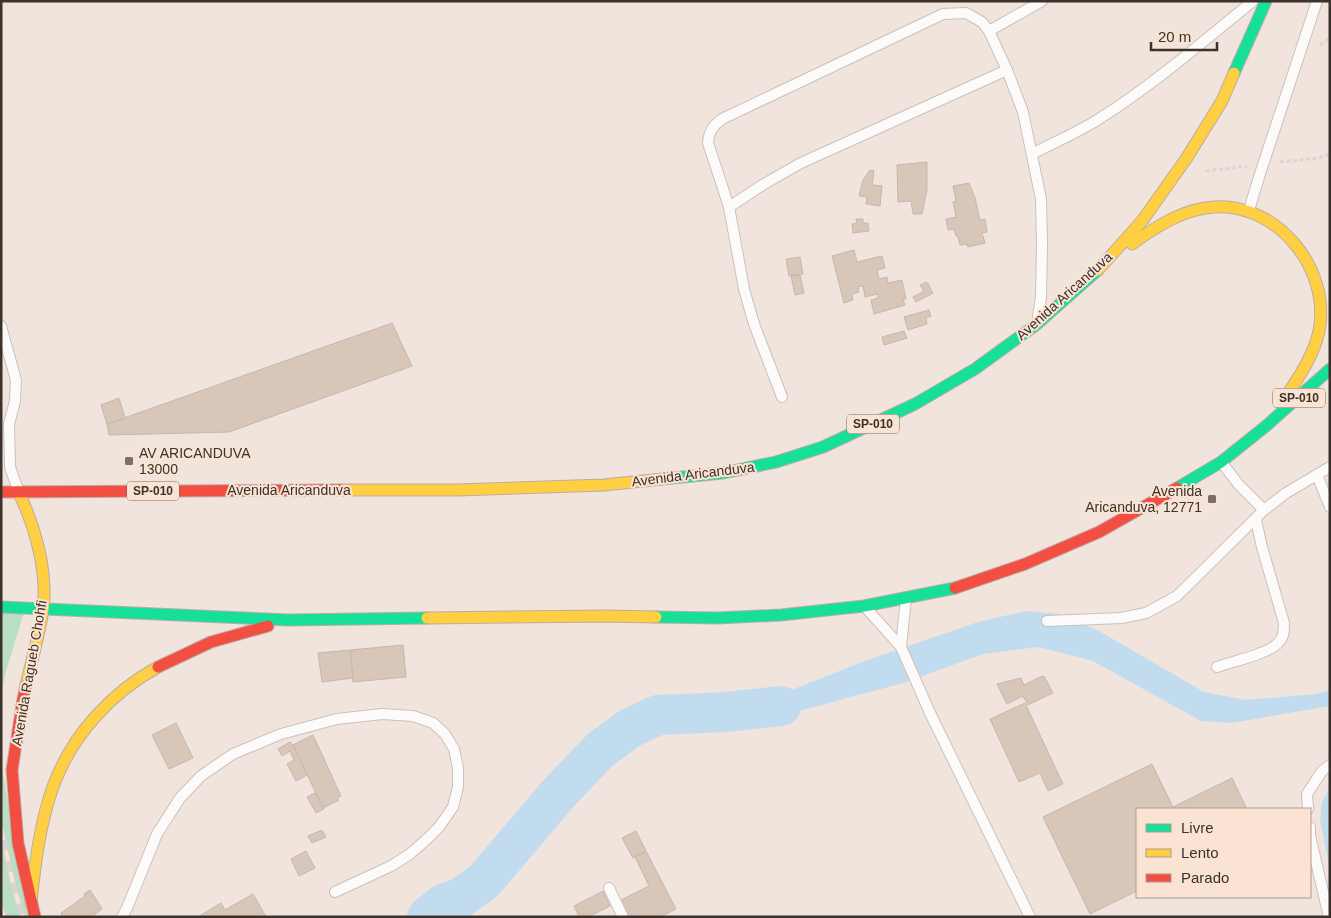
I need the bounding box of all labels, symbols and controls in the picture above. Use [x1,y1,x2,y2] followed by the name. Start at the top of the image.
[1151,20,1217,52] scale bar
[1158,28,1191,45] text: 20 m
[1013,249,1115,343] street label: Avenida Aricanduva
[1273,388,1325,408] road number: SP-010
[847,414,899,434] road number: SP-010
[139,445,251,477] place label: AV ARICANDUVA 13000
[123,455,135,467] marker: AV ARICANDUVA 13000
[631,459,755,489] street label: Avenida Aricanduva
[127,482,179,501] road number: SP-010
[227,482,351,498] street label: Avenida Aricanduva
[1085,483,1202,515] place label: Avenida Aricanduva, 12771
[1206,493,1218,505] marker: Avenida Aricanduva, 12771
[8,599,50,747] street label: Avenida Ragueb Chohfi
[1136,808,1311,898] legend
[1181,819,1214,836] text: Livre
[1181,844,1219,861] text: Lento
[1181,869,1229,886] text: Parado

